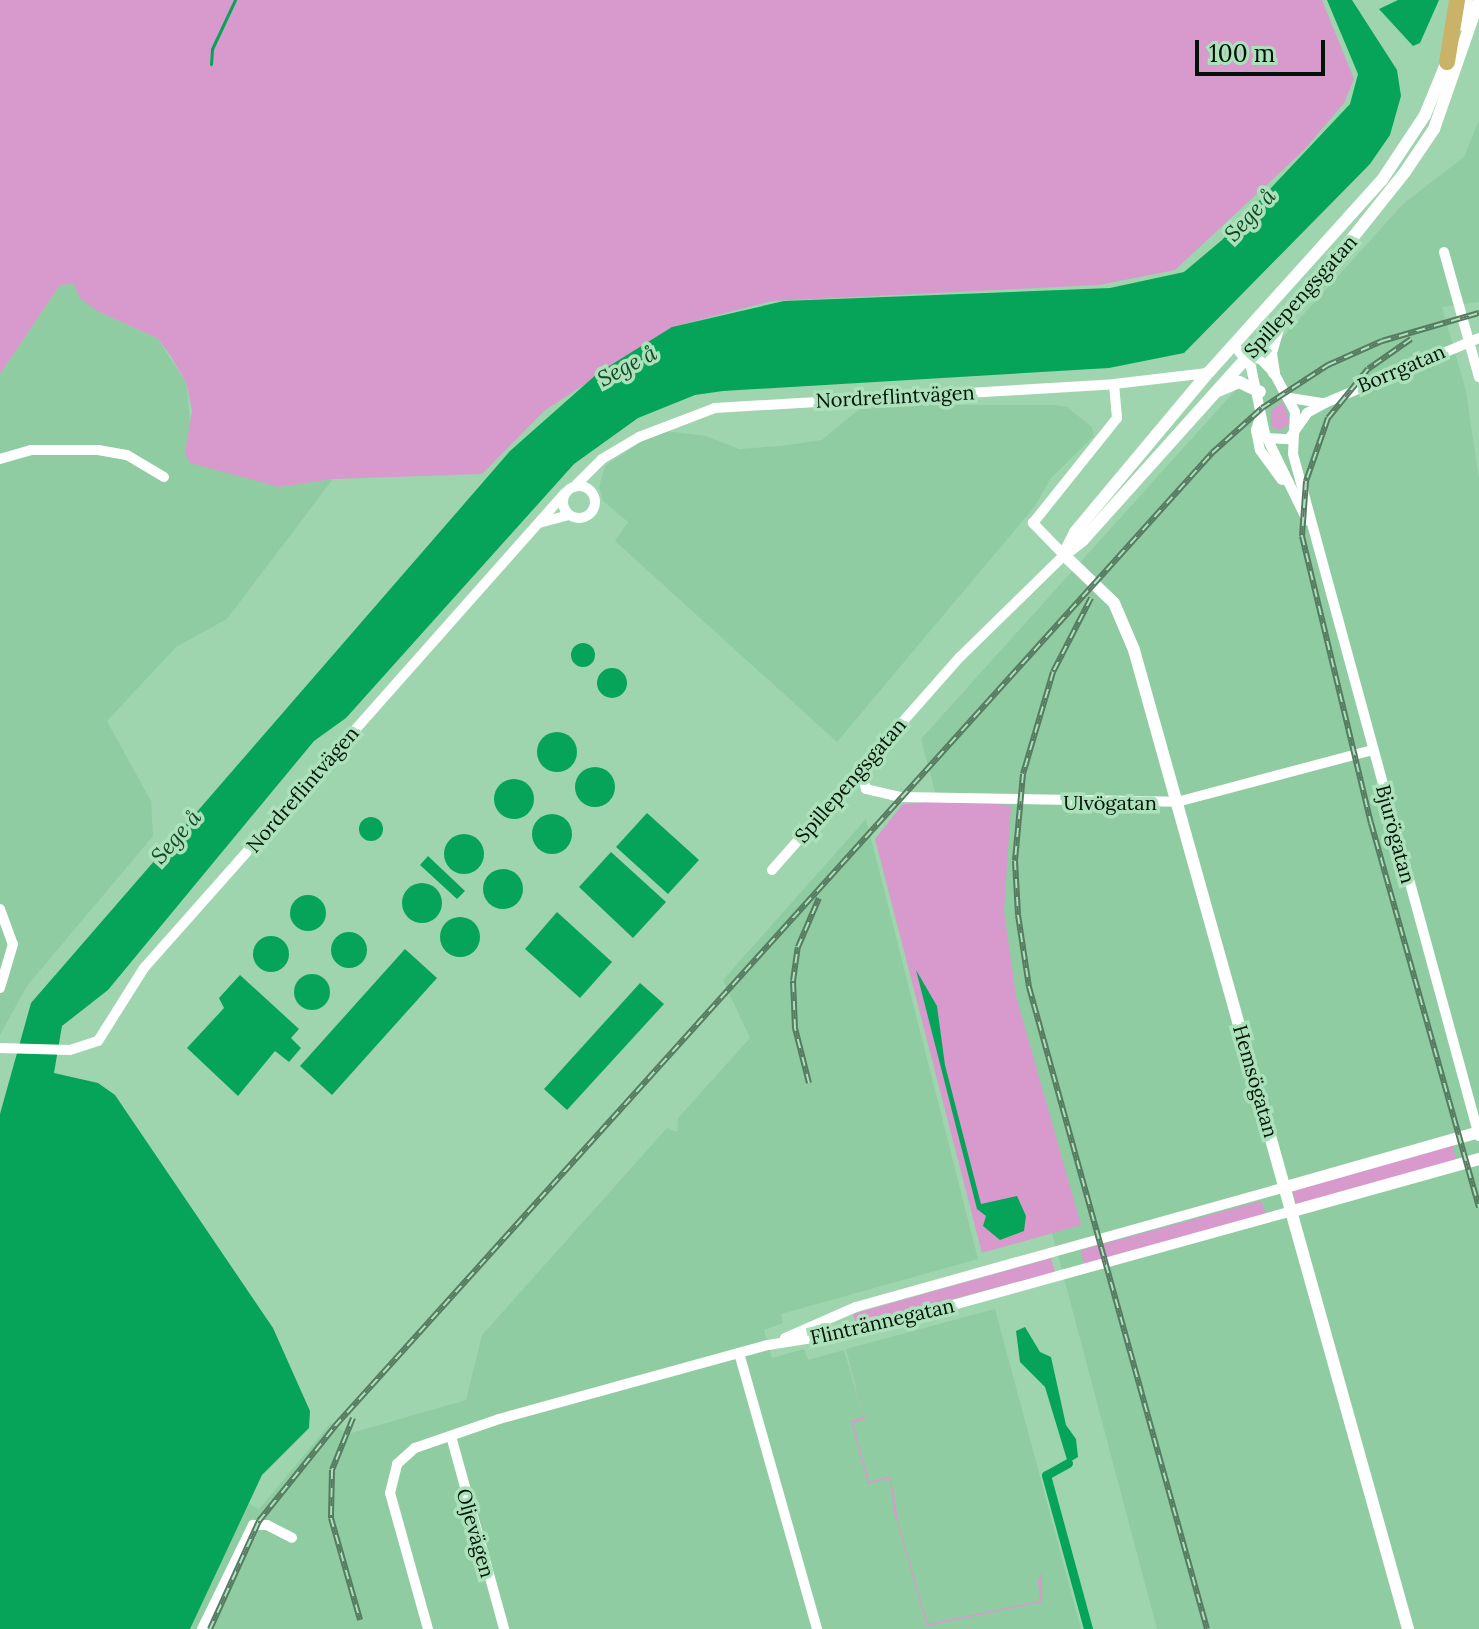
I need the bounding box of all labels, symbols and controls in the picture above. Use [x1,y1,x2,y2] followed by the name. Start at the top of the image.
[1199,24,1329,74] scale bar
[1209,38,1275,69] text: 100 m
[1219,183,1281,247] water label: Sege å
[1238,230,1362,362] street label: Spillepengsgatan
[1354,339,1448,397] street label: Borrgatan
[593,340,661,392] water label: Sege å
[815,380,975,412] street label: Nordreflintvägen
[789,713,911,847] street label: Spillepengsgatan
[241,721,363,857] street label: Nordreflintvägen
[1371,782,1421,886] street label: Bjurögatan
[1063,790,1157,814] street label: Ulvögatan
[145,805,207,869] water label: Sege å
[1228,1022,1284,1140] street label: Hemsögatan
[808,1293,956,1349] street label: Flintrännegatan
[452,1486,500,1580] street label: Oljevägen

